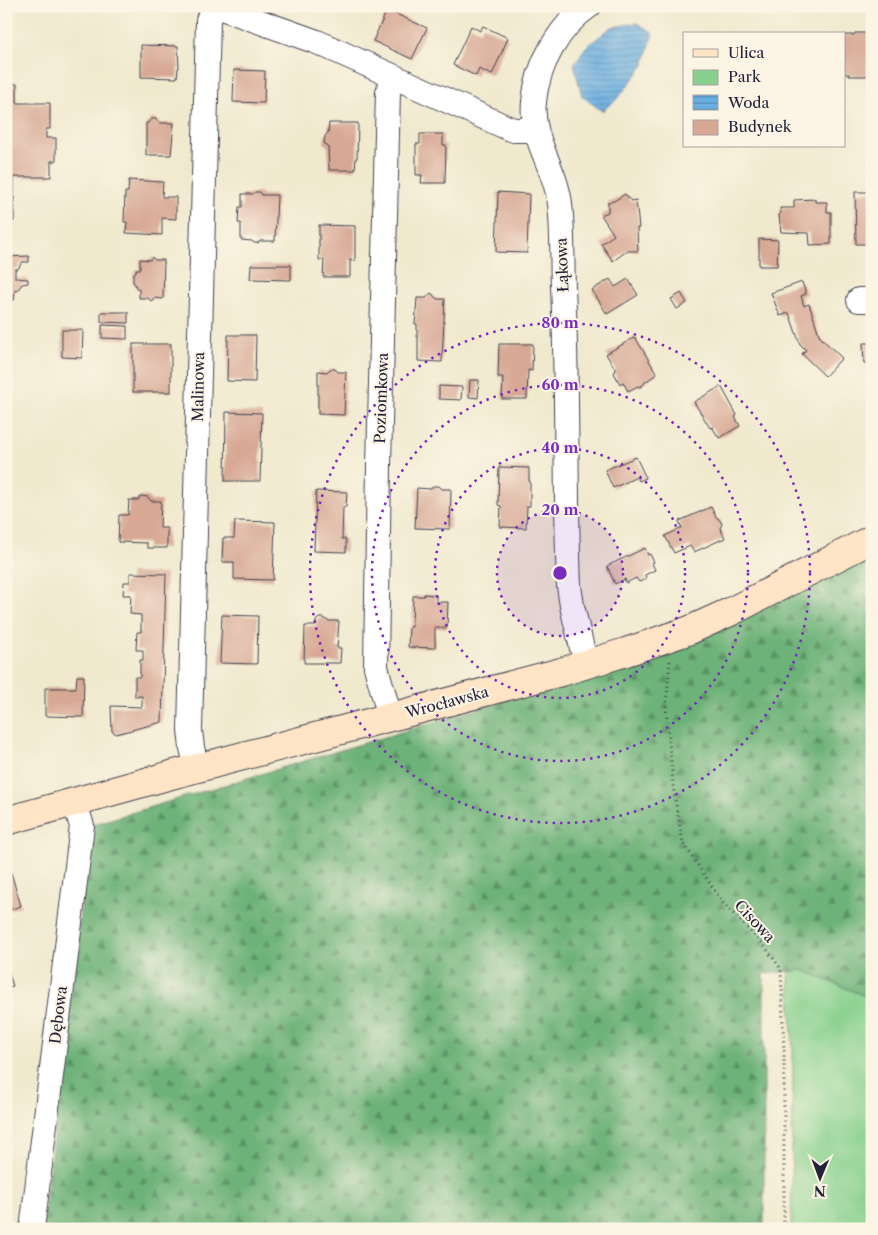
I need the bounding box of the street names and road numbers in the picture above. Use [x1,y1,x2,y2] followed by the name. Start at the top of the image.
[552,237,572,293] street label: Łąkowa
[188,352,208,422] street label: Malinowa
[370,352,392,444] street label: Poziomkowa
[402,682,491,722] street label: Wrocławska
[731,896,780,946] street label: Cisowa
[45,985,71,1045] street label: Dębowa

